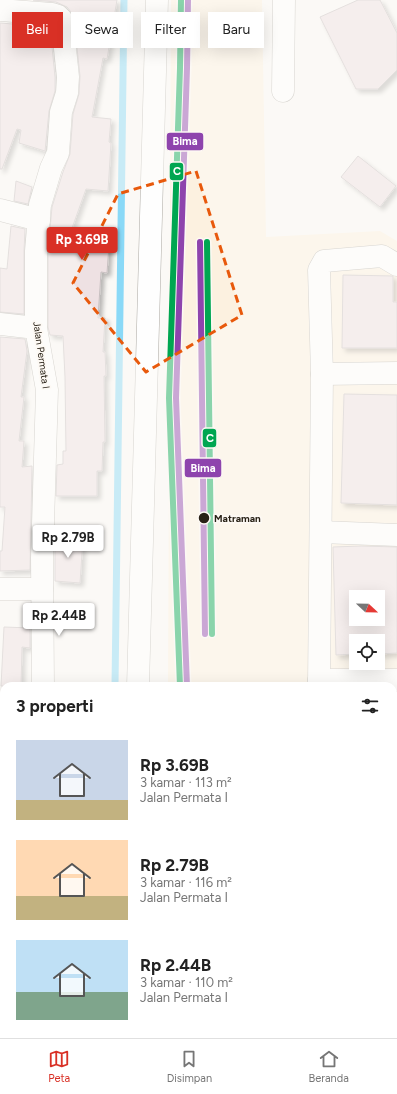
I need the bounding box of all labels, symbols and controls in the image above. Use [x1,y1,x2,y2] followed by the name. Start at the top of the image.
[12,12,63,48] chip: Beli
[71,12,133,48] chip: Sewa
[141,12,200,48] chip: Filter
[208,12,264,48] chip: Baru
[166,132,204,151] line badge: Bima
[172,135,198,148] text: Bima
[169,162,184,181] line badge: C
[173,165,181,178] text: C
[41,227,123,261] pin: Rp 3.69B
[56,232,108,247] text: Rp 3.69B
[30,321,53,390] street label: Jalan Permata I
[202,428,217,448] line badge: C
[206,432,214,445] text: C
[184,458,222,478] line badge: Bima
[190,462,216,475] text: Bima
[197,511,211,525] marker: Matraman
[214,512,261,525] place label: Matraman
[27,525,109,559] pin: Rp 2.79B
[42,530,94,545] text: Rp 2.79B
[349,590,385,626] north arrow
[349,590,385,670] map controls
[18,603,100,637] pin: Rp 2.44B
[32,608,86,623] text: Rp 2.44B
[349,634,385,670] button: locate
[359,695,381,717] icon: filters
[16,696,93,716] text: 3 properti
[140,755,209,775] text: Rp 3.69B
[48,756,96,804] icon: home
[140,775,232,790] text: 3 kamar · 113 m²
[140,790,228,805] text: Jalan Permata I
[140,855,209,875] text: Rp 2.79B
[48,856,96,904] icon: home
[140,875,232,890] text: 3 kamar · 116 m²
[140,890,228,905] text: Jalan Permata I
[140,955,211,975] text: Rp 2.44B
[48,956,96,1004] icon: home
[140,975,233,990] text: 3 kamar · 110 m²
[140,990,228,1005] text: Jalan Permata I
[48,1048,70,1085] tab: Peta
[167,1048,212,1085] tab: Disimpan
[309,1048,349,1085] tab: Beranda

